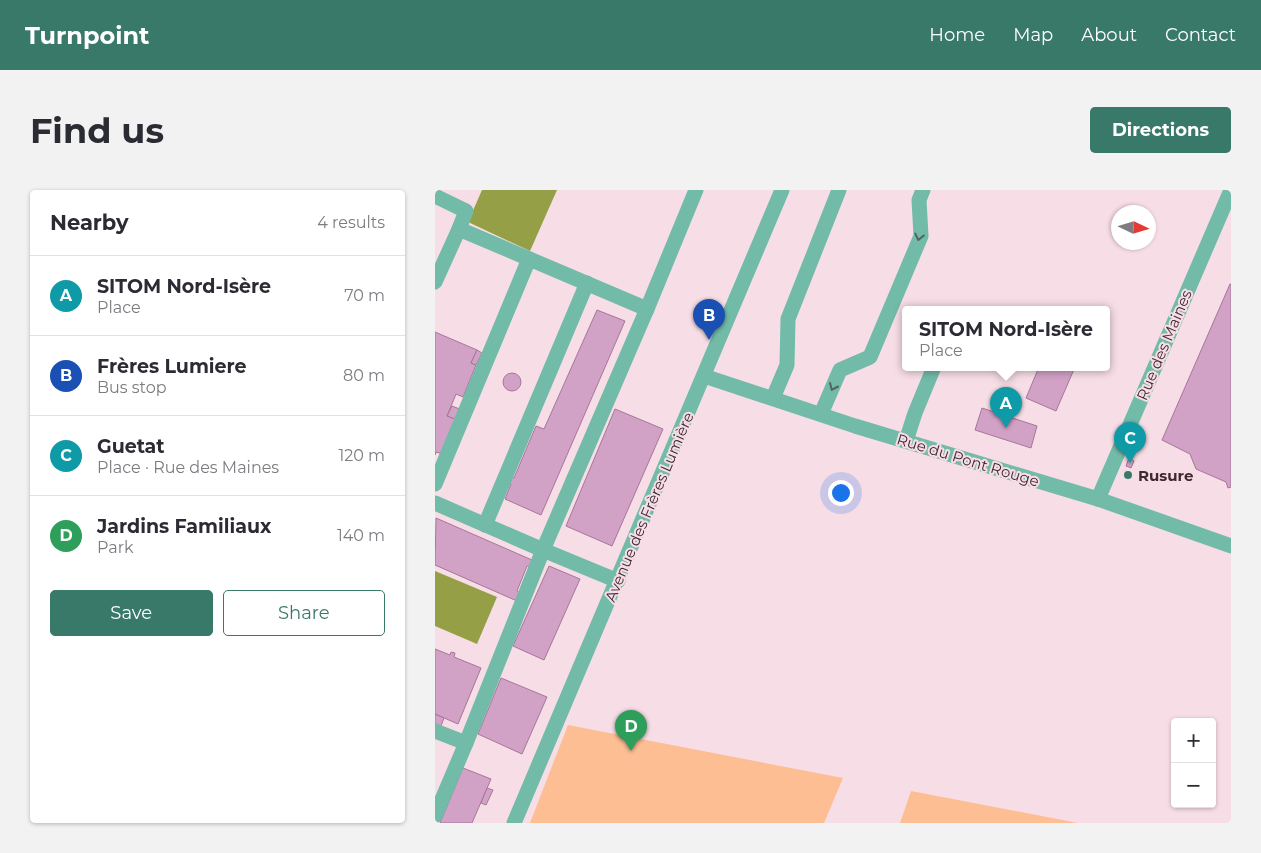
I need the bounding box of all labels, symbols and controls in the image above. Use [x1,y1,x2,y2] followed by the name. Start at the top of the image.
[25,21,149,50] text: Turnpoint
[929,24,985,46] text: Home
[1013,24,1053,46] text: Map
[1081,24,1137,46] text: About
[1165,24,1236,46] text: Contact
[1090,107,1231,153] button: Directions
[30,109,164,152] text: Find us
[1111,205,1156,250] north arrow
[50,210,129,235] text: Nearby
[317,213,385,232] text: 4 results
[914,233,925,242] one-way arrow
[97,275,271,298] text: SITOM Nord-Isère
[60,286,72,305] text: A
[344,286,385,305] text: 70 m
[1132,287,1196,403] street label: Rue des Maines
[97,298,141,317] text: Place
[693,299,725,340] pin: B
[902,306,1110,371] popup
[919,318,1093,341] text: SITOM Nord-Isère
[919,341,963,360] text: Place
[97,355,247,378] text: Frères Lumiere
[60,366,72,385] text: B
[343,366,385,385] text: 80 m
[97,378,167,397] text: Bus stop
[828,382,839,391] one-way arrow
[990,387,1022,428] pin: A
[600,409,698,605] street label: Avenue des Frères Lumière
[1114,422,1146,463] pin: C
[895,429,1041,491] street label: Rue du Pont Rouge
[97,435,165,458] text: Guetat
[60,446,72,465] text: C
[338,446,385,465] text: 120 m
[97,458,279,477] text: Place · Rue des Maines
[1138,466,1193,485] place label: Rusure
[1122,469,1134,481] marker: Rusure
[828,480,854,506] your location
[97,515,271,538] text: Jardins Familiaux
[59,526,73,545] text: D
[337,526,385,545] text: 140 m
[97,538,134,557] text: Park
[50,590,213,636] button: Save
[223,590,385,636] button: Share
[615,710,647,751] pin: D
[1171,718,1216,808] map controls
[1171,718,1216,763] button: +
[1171,763,1216,808] button: −

